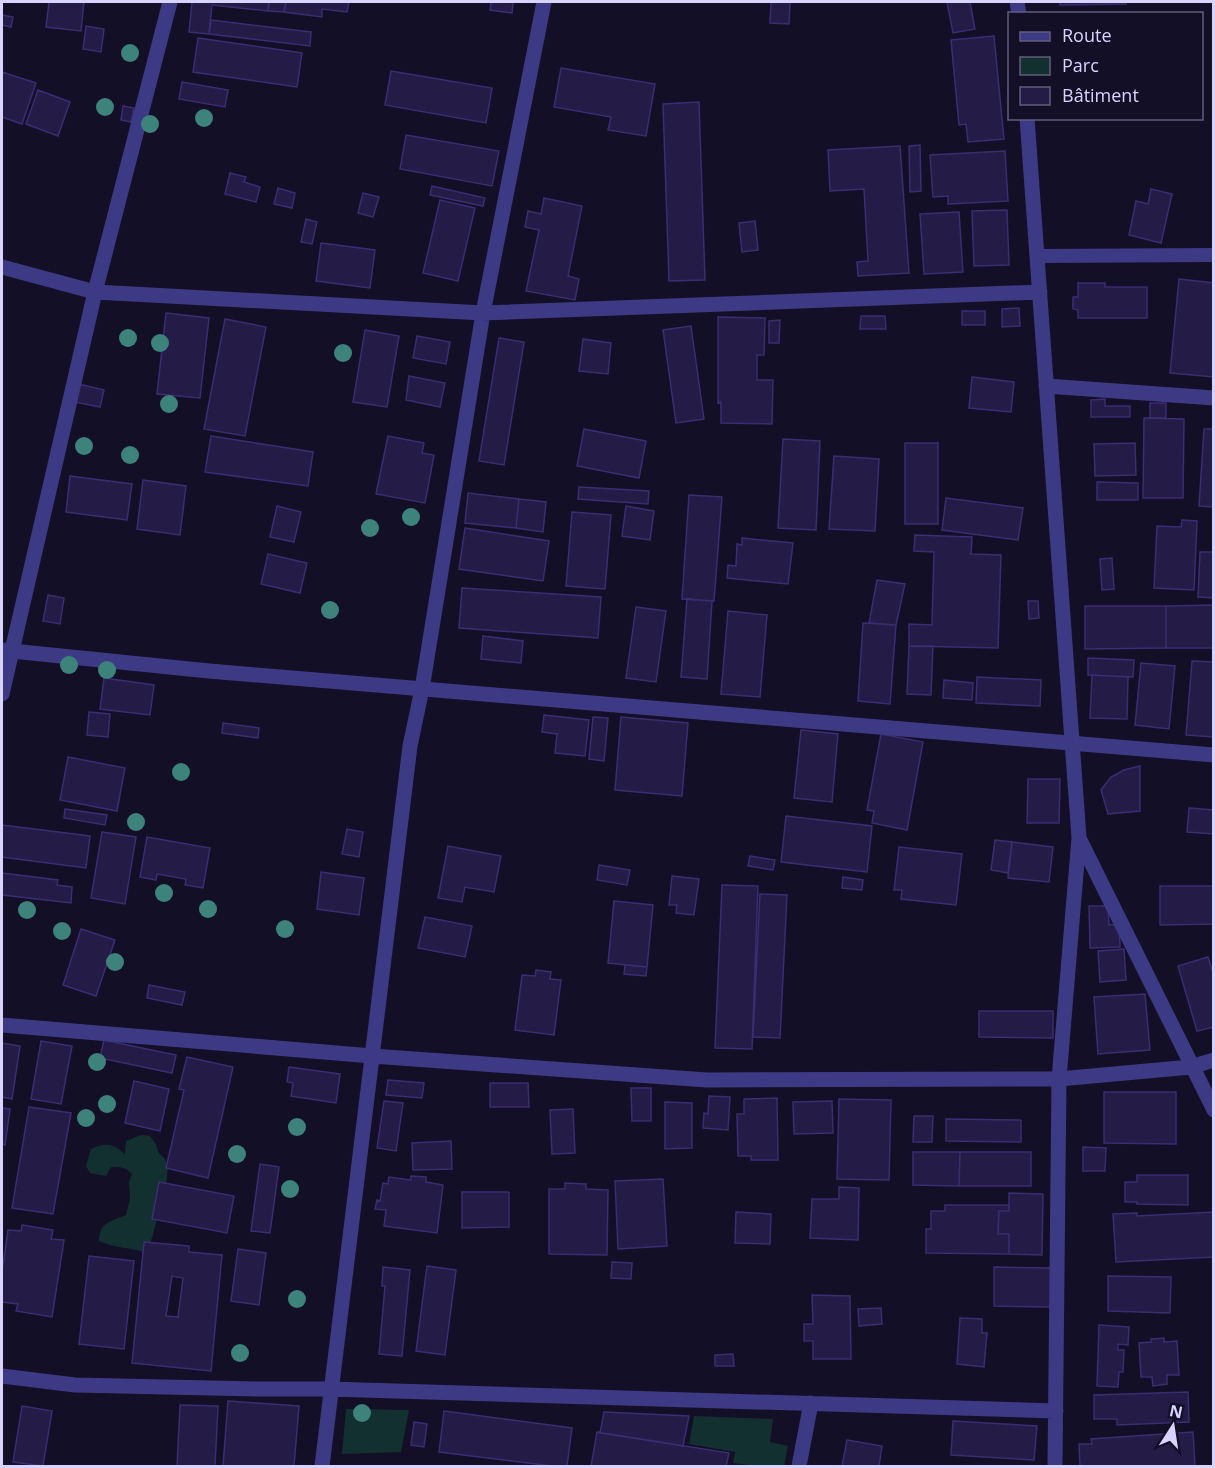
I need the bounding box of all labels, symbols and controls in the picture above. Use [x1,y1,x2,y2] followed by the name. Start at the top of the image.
[1008,12,1203,120] legend
[1062,23,1112,47] text: Route
[1062,53,1099,77] text: Parc
[1062,83,1139,107] text: Bâtiment
[1143,1396,1203,1456] north arrow
[1167,1399,1185,1423] text: N

